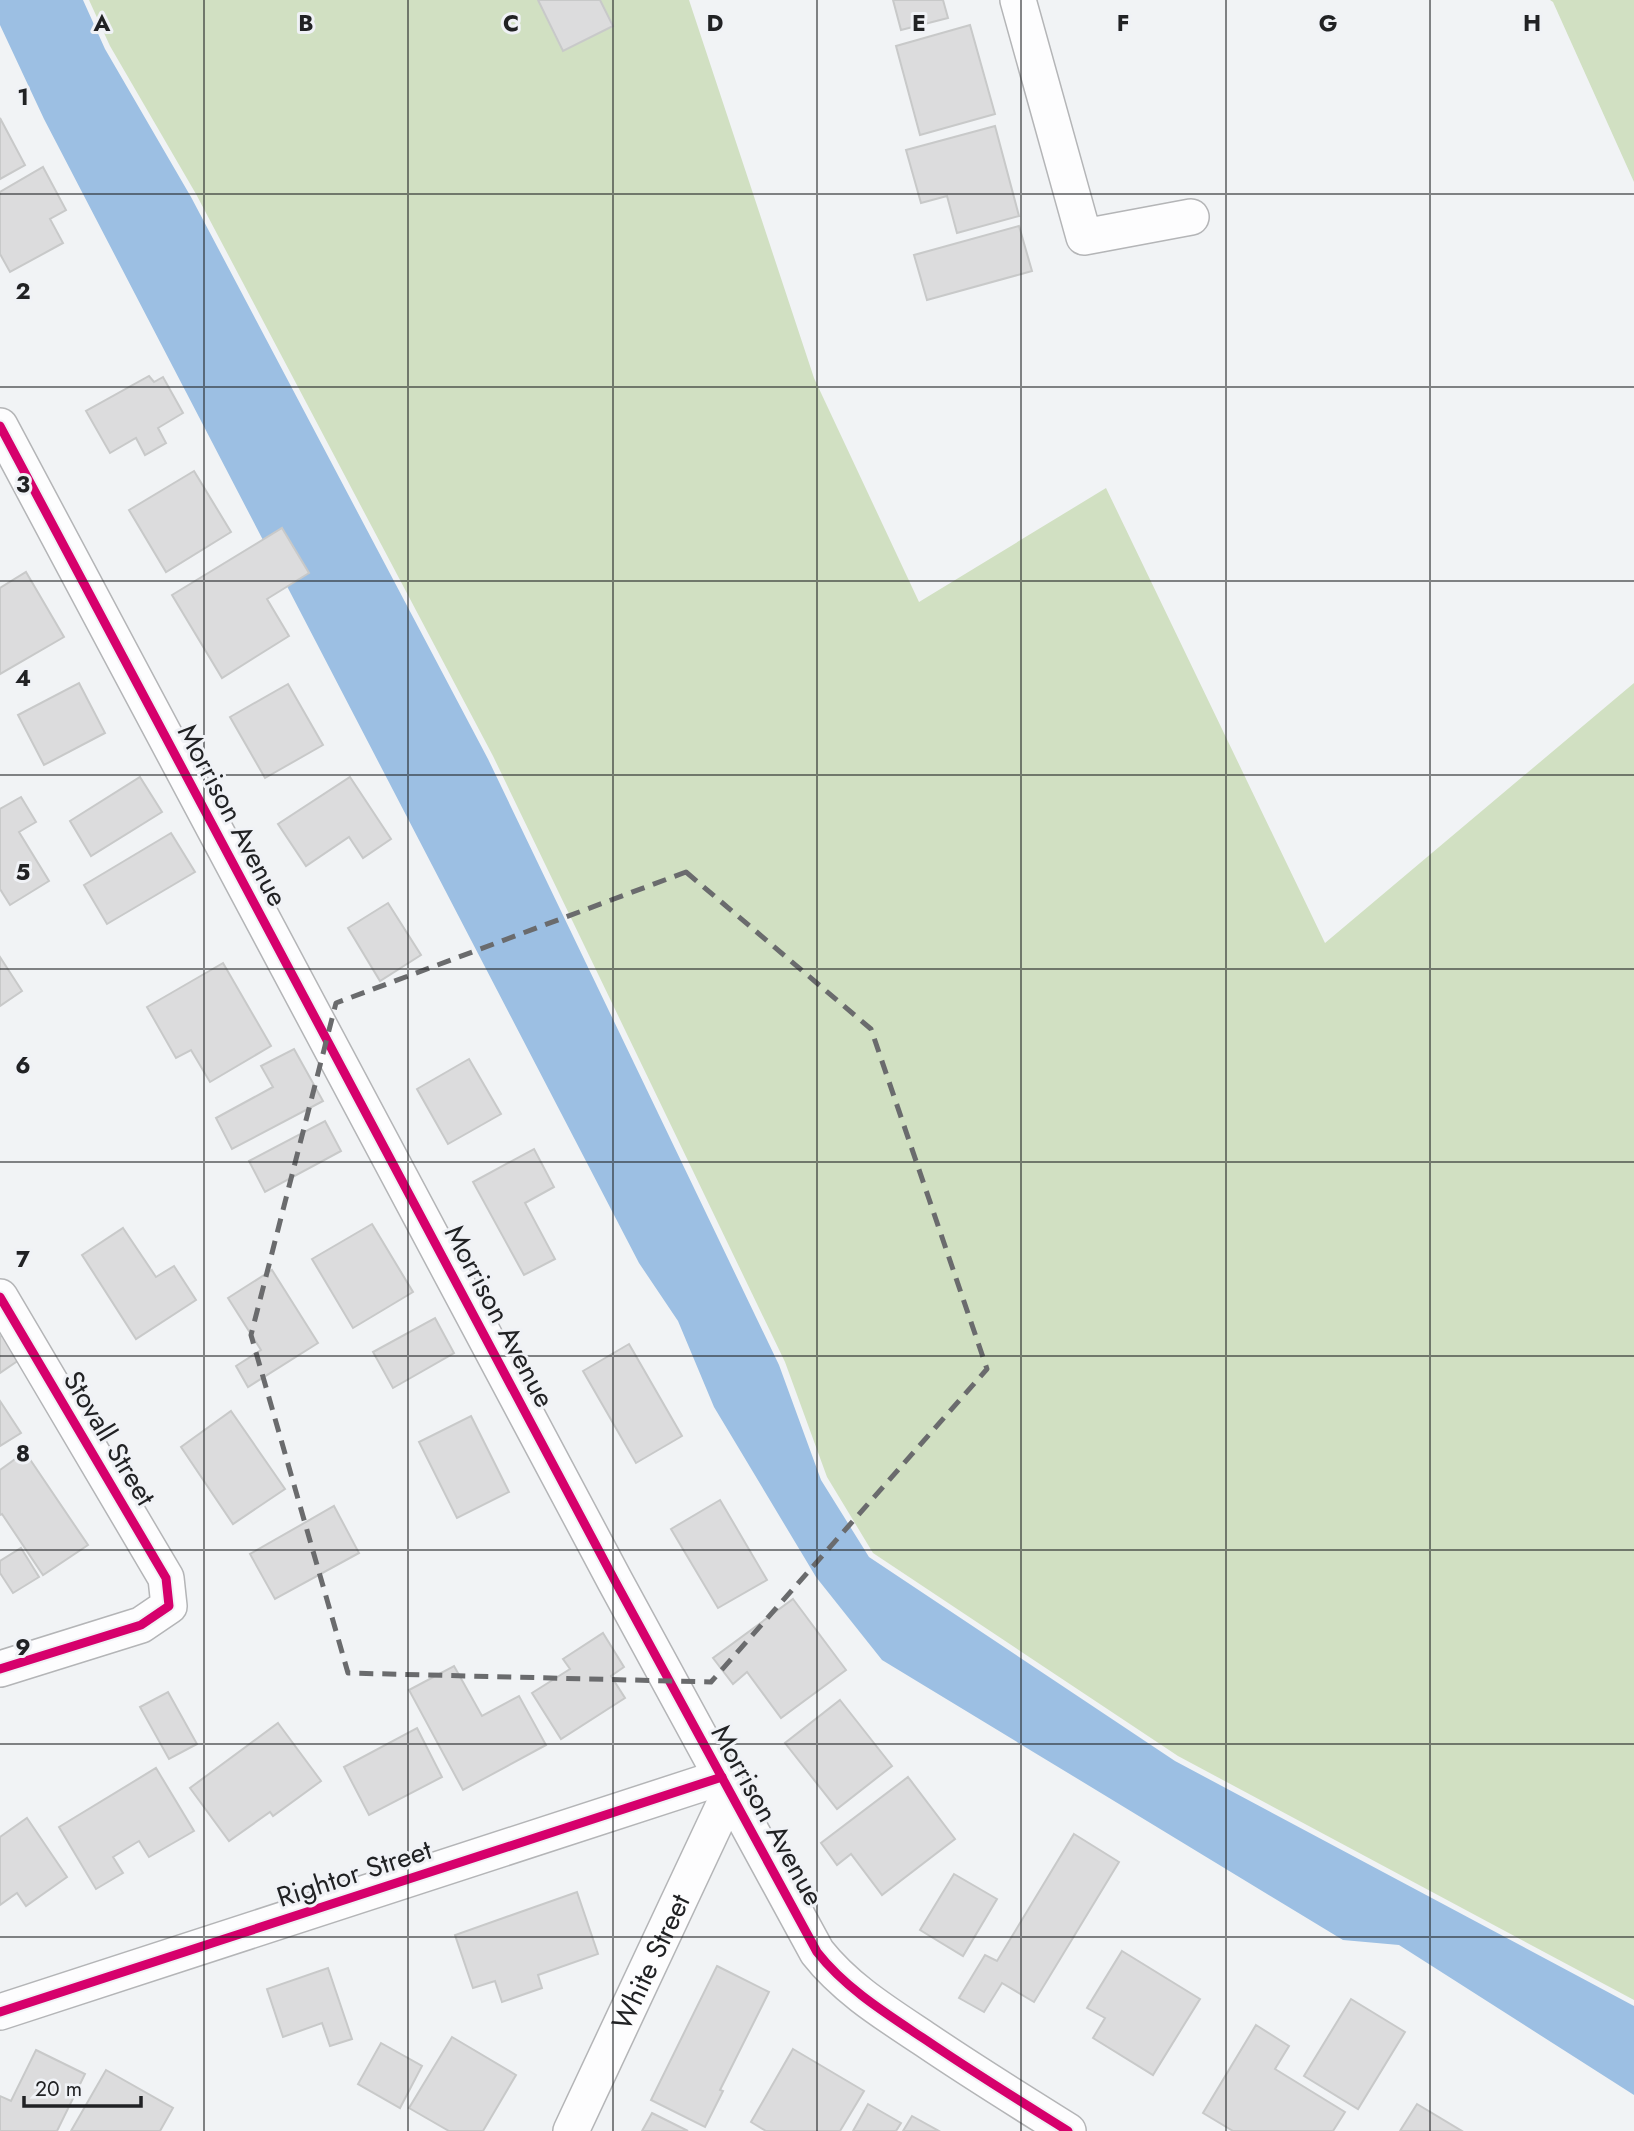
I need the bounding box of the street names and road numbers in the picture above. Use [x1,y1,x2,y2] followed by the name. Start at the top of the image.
[167,717,298,914] street label: Morrison Avenue
[434,1218,565,1415] street label: Morrison Avenue
[53,1363,166,1514] street label: Stovall Street
[701,1717,834,1913] street label: Morrison Avenue
[272,1829,437,1918] street label: Rightor Street
[601,1887,701,2037] street label: White Street

